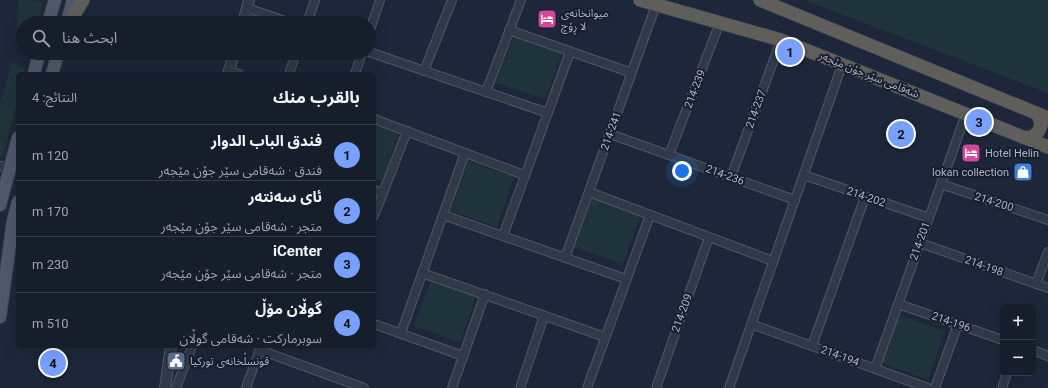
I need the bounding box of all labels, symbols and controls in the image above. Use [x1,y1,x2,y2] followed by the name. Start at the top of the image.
[561,7,609,35] place label: میوانخانەی لا ڕۆچ
[536,8,558,30] hotel icon: میوانخانەی لا ڕۆچ
[16,16,376,60] search box
[30,27,52,49] icon: search
[62,29,117,47] text: ابحث هنا
[777,37,803,67] pin: 1
[816,49,921,101] street label: شەقامی سێر جۆن مێجەر
[682,68,708,110] street label: 214-239
[273,87,360,107] text: بالقرب منك
[743,88,769,130] street label: 214-237
[32,90,77,105] text: النتائج: 4
[966,107,992,137] pin: 3
[598,110,624,152] street label: 214-241
[888,119,914,149] pin: 2
[211,132,322,150] text: فندق الباب الدوار
[960,142,982,164] hotel icon: Hotel Helin
[985,147,1039,160] place label: Hotel Helin
[32,148,69,163] text: 120 m
[343,148,351,163] text: 1
[672,161,692,181] your location
[1012,161,1034,183] shop icon: lokan collection
[704,162,746,188] street label: 214-236
[159,163,322,178] text: فندق · شەقامی سێر جۆن مێجەر
[932,166,1009,179] place label: lokan collection
[845,184,887,210] street label: 214-202
[248,188,322,206] text: ئای سەنتەر
[973,190,1015,214] street label: 214-200
[32,204,69,219] text: 170 m
[343,204,351,219] text: 2
[161,219,322,234] text: متجر · شەقامی سێر جۆن مێجەر
[907,220,933,262] street label: 214-201
[273,242,322,260] text: iCenter
[963,253,1005,279] street label: 214-198
[32,257,69,272] text: 230 m
[343,257,351,272] text: 3
[161,266,322,281] text: متجر · شەقامی سێر جۆن مێجەر
[669,292,695,334] street label: 214-209
[255,300,322,318] text: گوڵان مۆڵ
[1000,304,1036,376] map controls
[1000,304,1036,340] button: +
[930,309,972,335] street label: 214-196
[32,316,69,331] text: 510 m
[343,316,351,331] text: 4
[180,331,322,346] text: سوبرماركت · شەقامی گوڵان
[1000,340,1036,376] button: −
[819,343,861,369] street label: 214-194
[40,348,66,378] pin: 4
[165,350,187,372] public building icon: قونسڵخانەی تورکیا
[190,352,269,368] place label: قونسڵخانەی تورکیا

